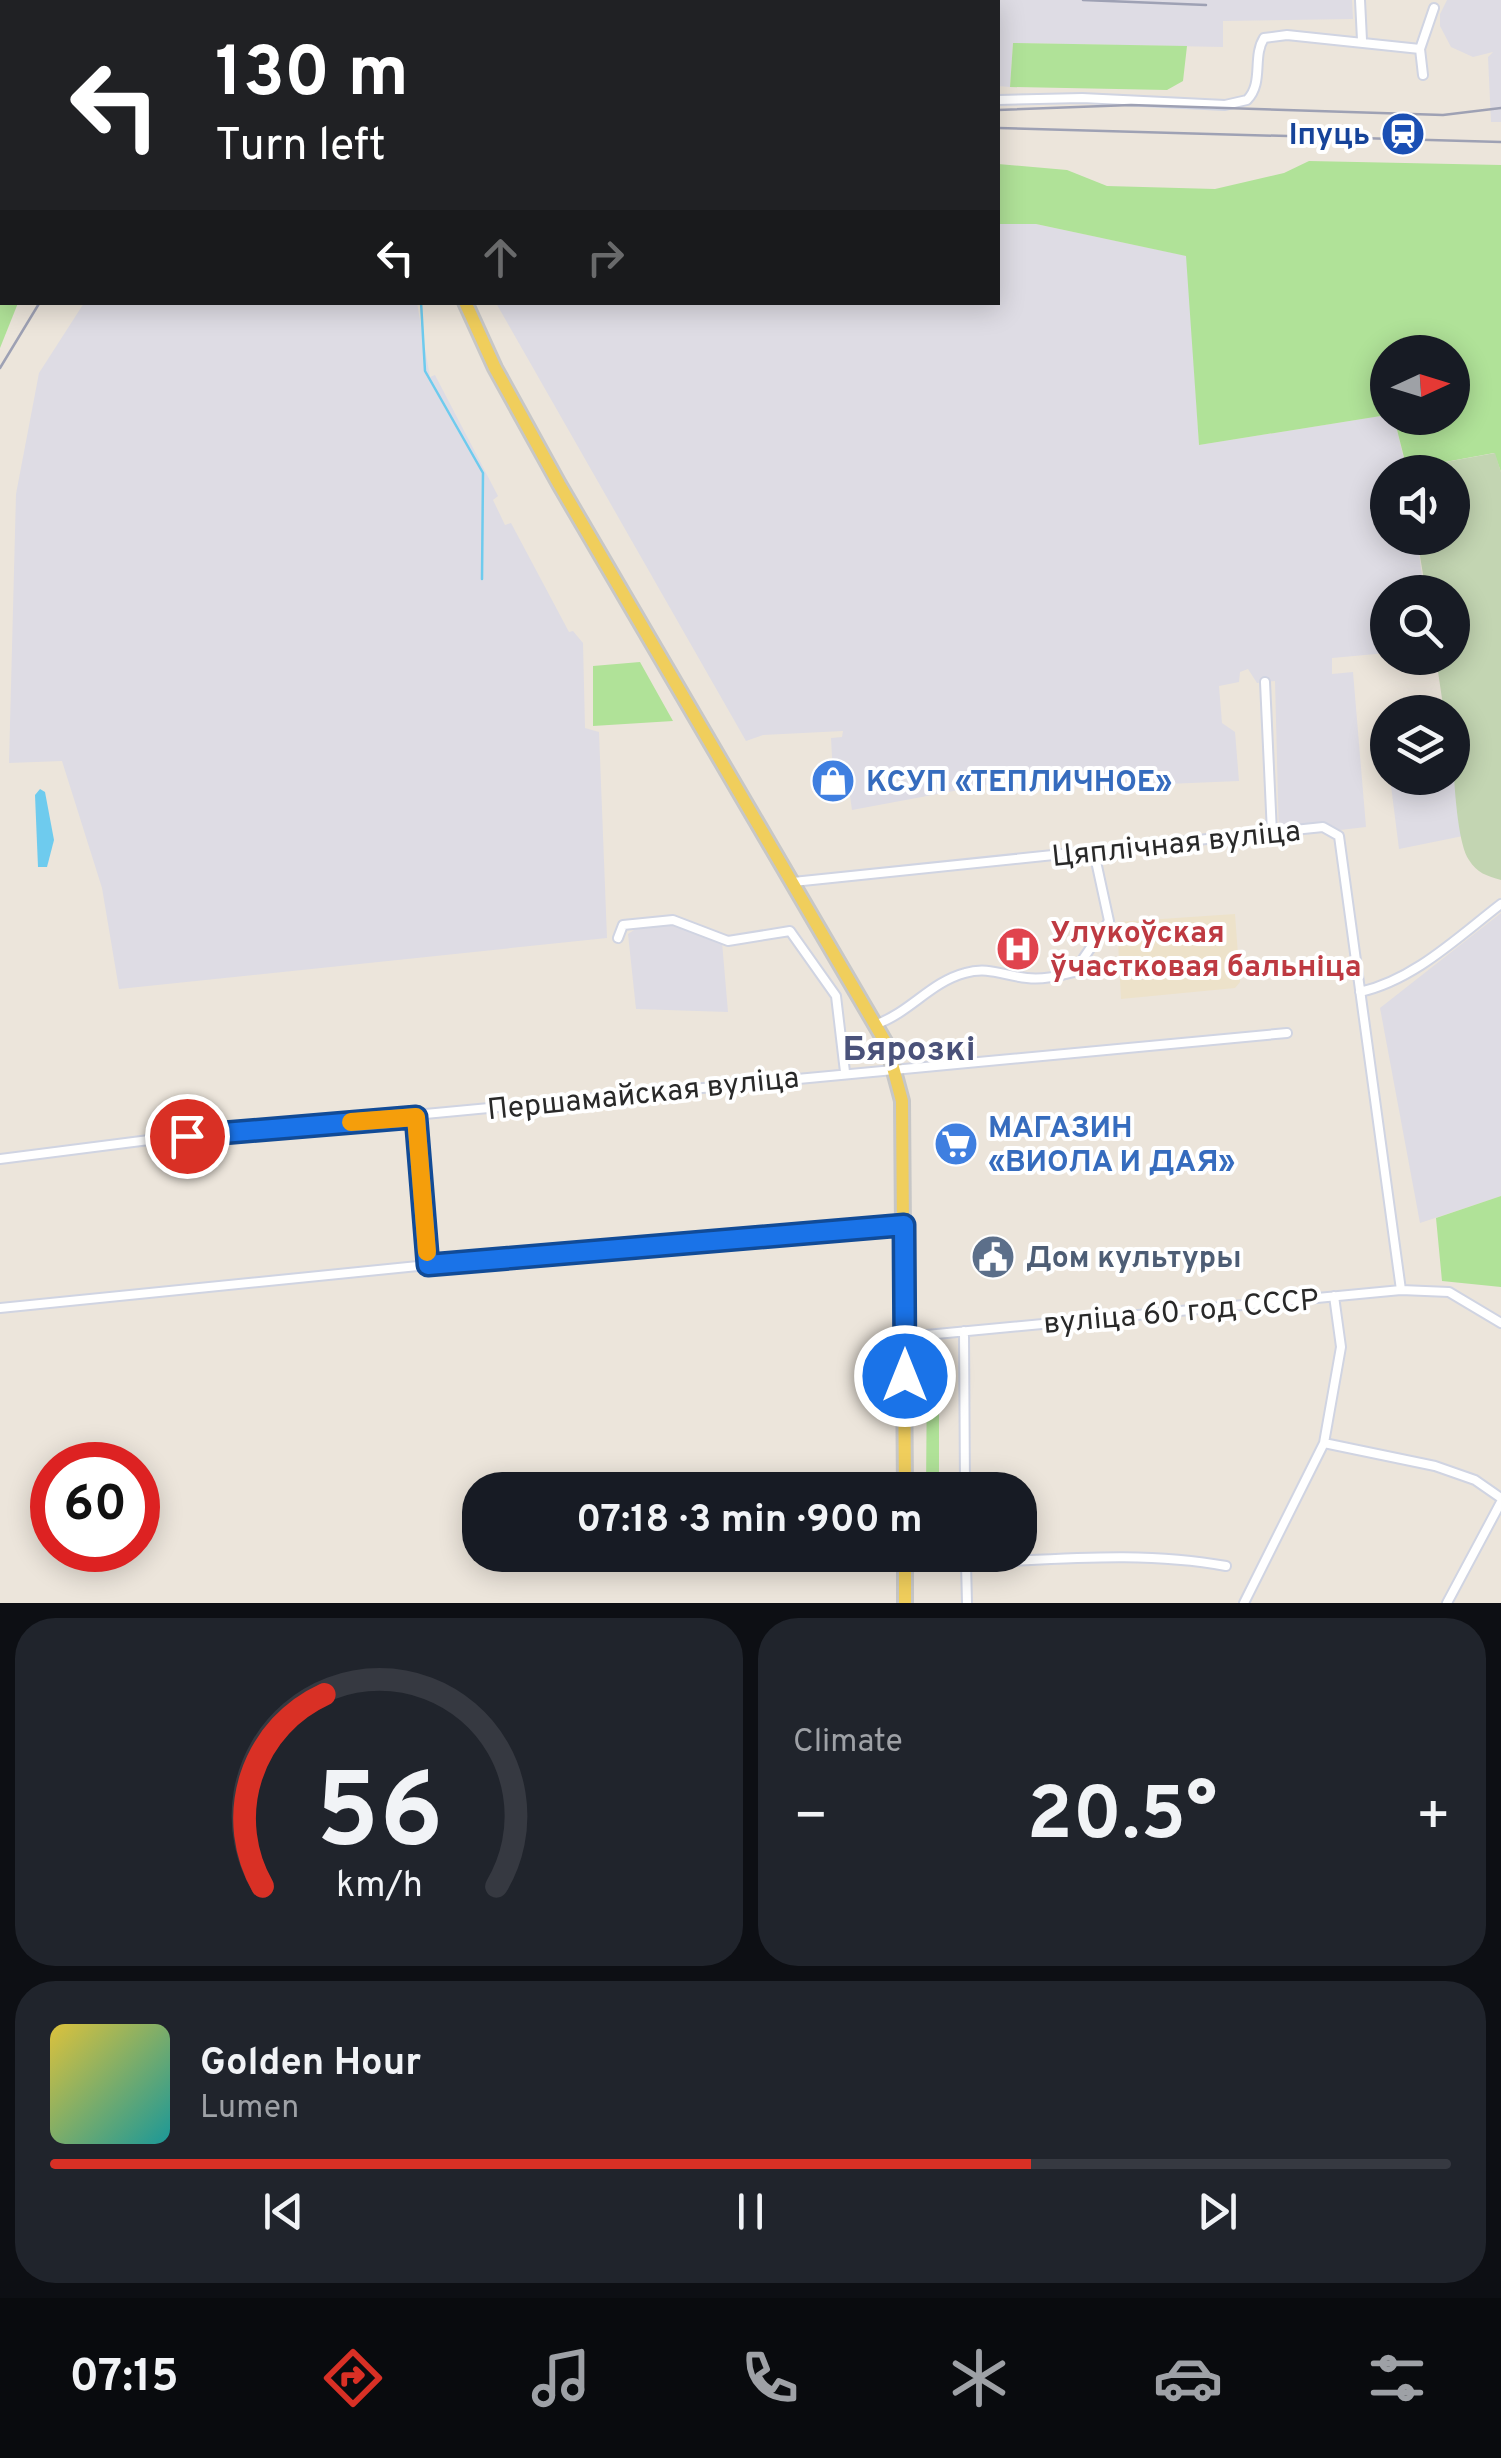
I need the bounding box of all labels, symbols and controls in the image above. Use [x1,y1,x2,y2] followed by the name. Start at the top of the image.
[215,32,409,121] text: 130 m
[50,40,180,170] icon: left
[1380,111,1426,157] station icon: Іпуць
[1289,118,1370,155] place label: Іпуць
[215,119,386,176] text: Turn left
[368,230,423,285] icon: left
[473,230,528,285] icon: ahead
[578,230,633,285] icon: right
[1370,335,1470,435] north arrow
[1370,335,1470,795] map controls
[1370,455,1470,555] button: sound
[1370,575,1470,675] button: search
[1370,695,1470,795] button: layers
[810,758,856,804] shop icon: КСУП «ТЕПЛИЧНОЕ»
[866,765,1172,802] place label: КСУП «ТЕПЛИЧНОЕ»
[1050,814,1303,877] street label: Цяплічная вуліца
[1050,916,1361,987] place label: Улукоўская ўчастковая бальніца
[995,926,1041,972] hospital icon: Улукоўская ўчастковая бальніца
[842,1029,976,1073] district label: Бярозкі
[485,1061,801,1130] street label: Першамайская вуліца
[145,1094,230,1179] pin
[160,1109,215,1164] icon: arrive
[988,1111,1235,1182] place label: МАГАЗИН «ВИОЛА И ДАЯ»
[933,1121,979,1167] supermarket icon: МАГАЗИН «ВИОЛА И ДАЯ»
[970,1234,1016,1280] public building icon: Дом культуры
[1026,1241,1241,1278] place label: Дом культуры
[1042,1283,1321,1344] street label: вуліца 60 год СССР
[853,1324,957,1428] position arrow
[30,1442,160,1572] speed limit sign: 60
[576,1497,923,1546] text: 07:18 · 3 min · 900 m
[793,1723,903,1763] text: Climate
[315,1752,443,1884] text: 56
[1027,1771,1217,1866] text: 20.5°
[793,1784,828,1854] text: −
[1416,1784,1451,1854] text: +
[336,1864,422,1910] text: km/h
[200,2040,421,2089] text: Golden Hour
[200,2089,299,2129] text: Lumen
[256,2184,311,2239] icon: previous
[723,2184,778,2239] icon: pause
[1190,2184,1245,2239] icon: next
[318,2343,388,2413] icon: directions
[526,2343,596,2413] icon: music
[735,2343,805,2413] icon: phone
[944,2343,1014,2413] icon: climate
[1153,2343,1223,2413] icon: car
[1362,2343,1432,2413] icon: filters
[69,2350,179,2407] text: 07:15

